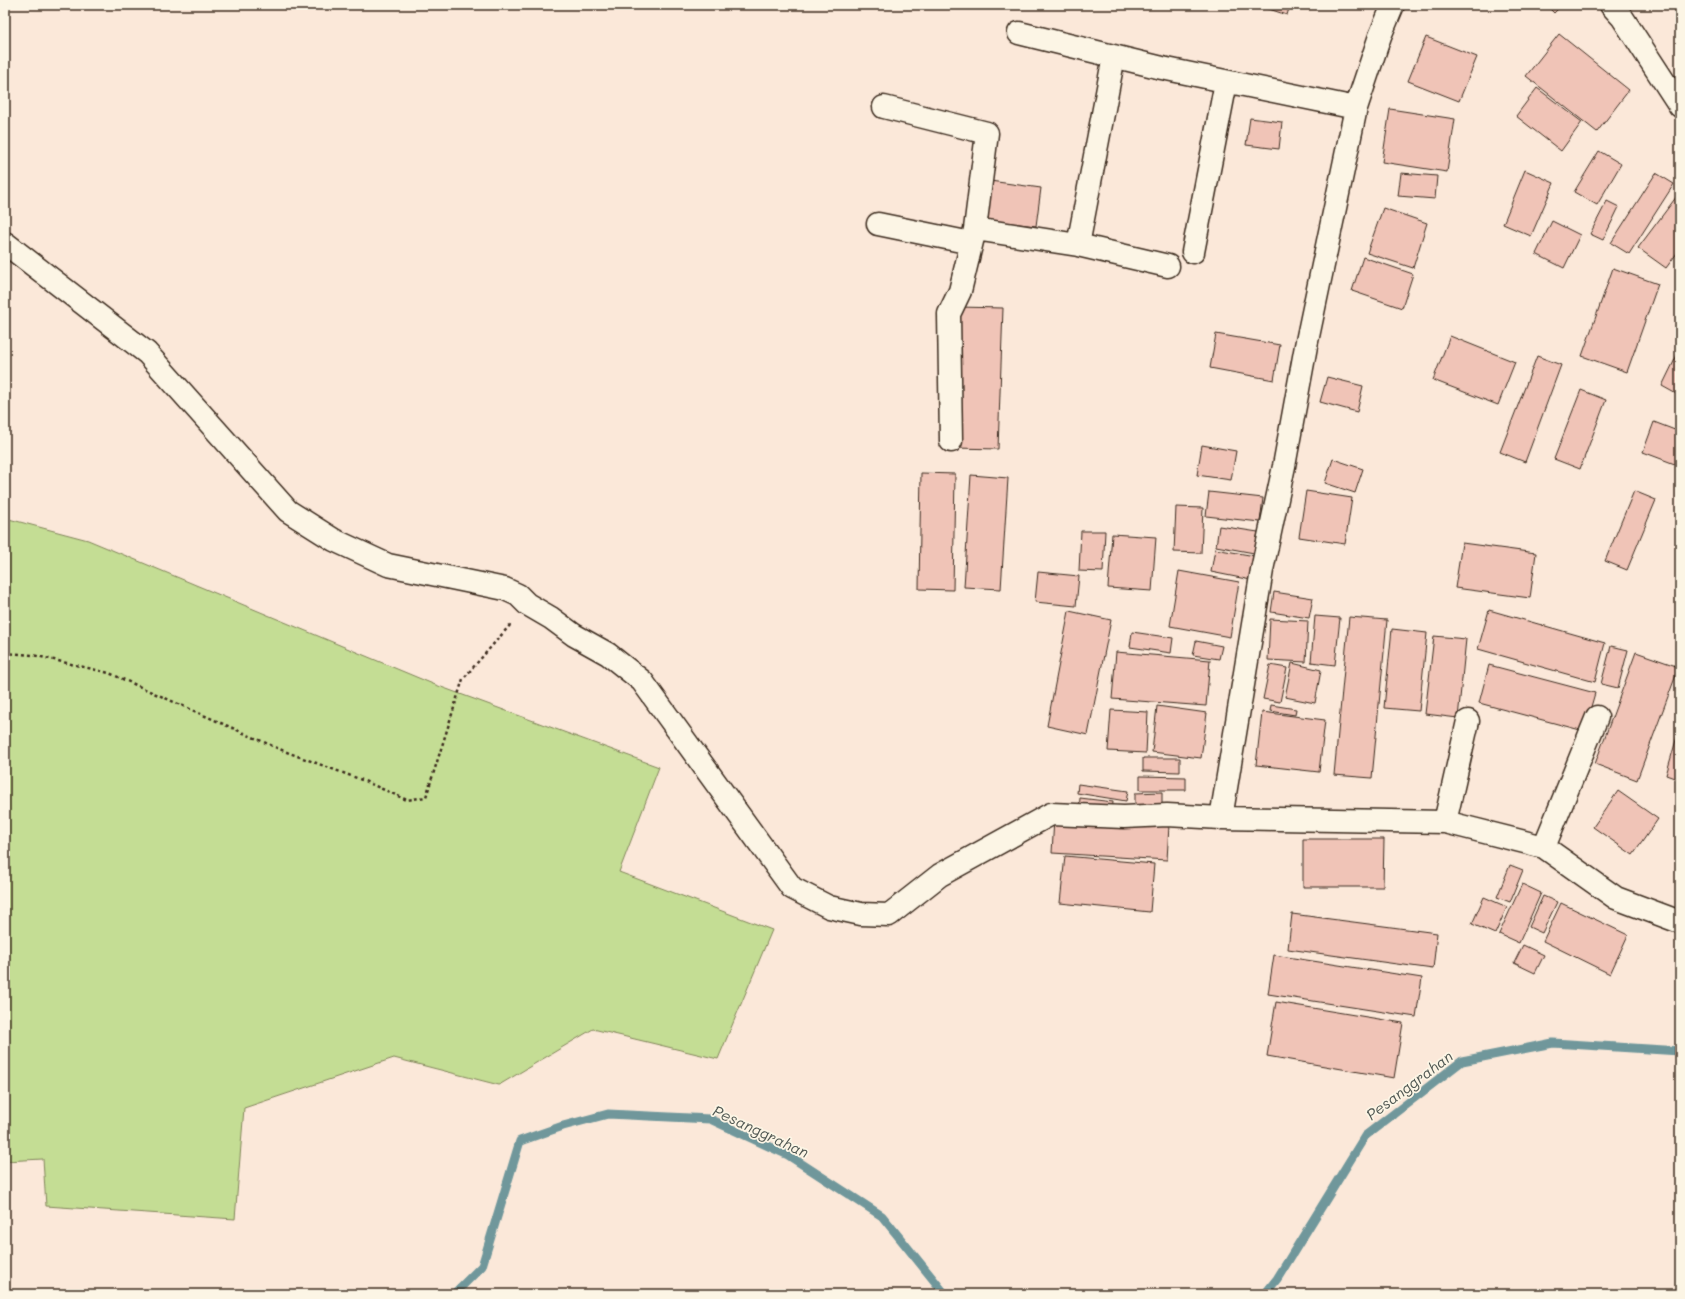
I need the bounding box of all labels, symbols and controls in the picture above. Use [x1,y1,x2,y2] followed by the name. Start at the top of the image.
[1362,1046,1456,1124] water label: Pesanggrahan
[710,1100,812,1162] water label: Pesanggrahan

